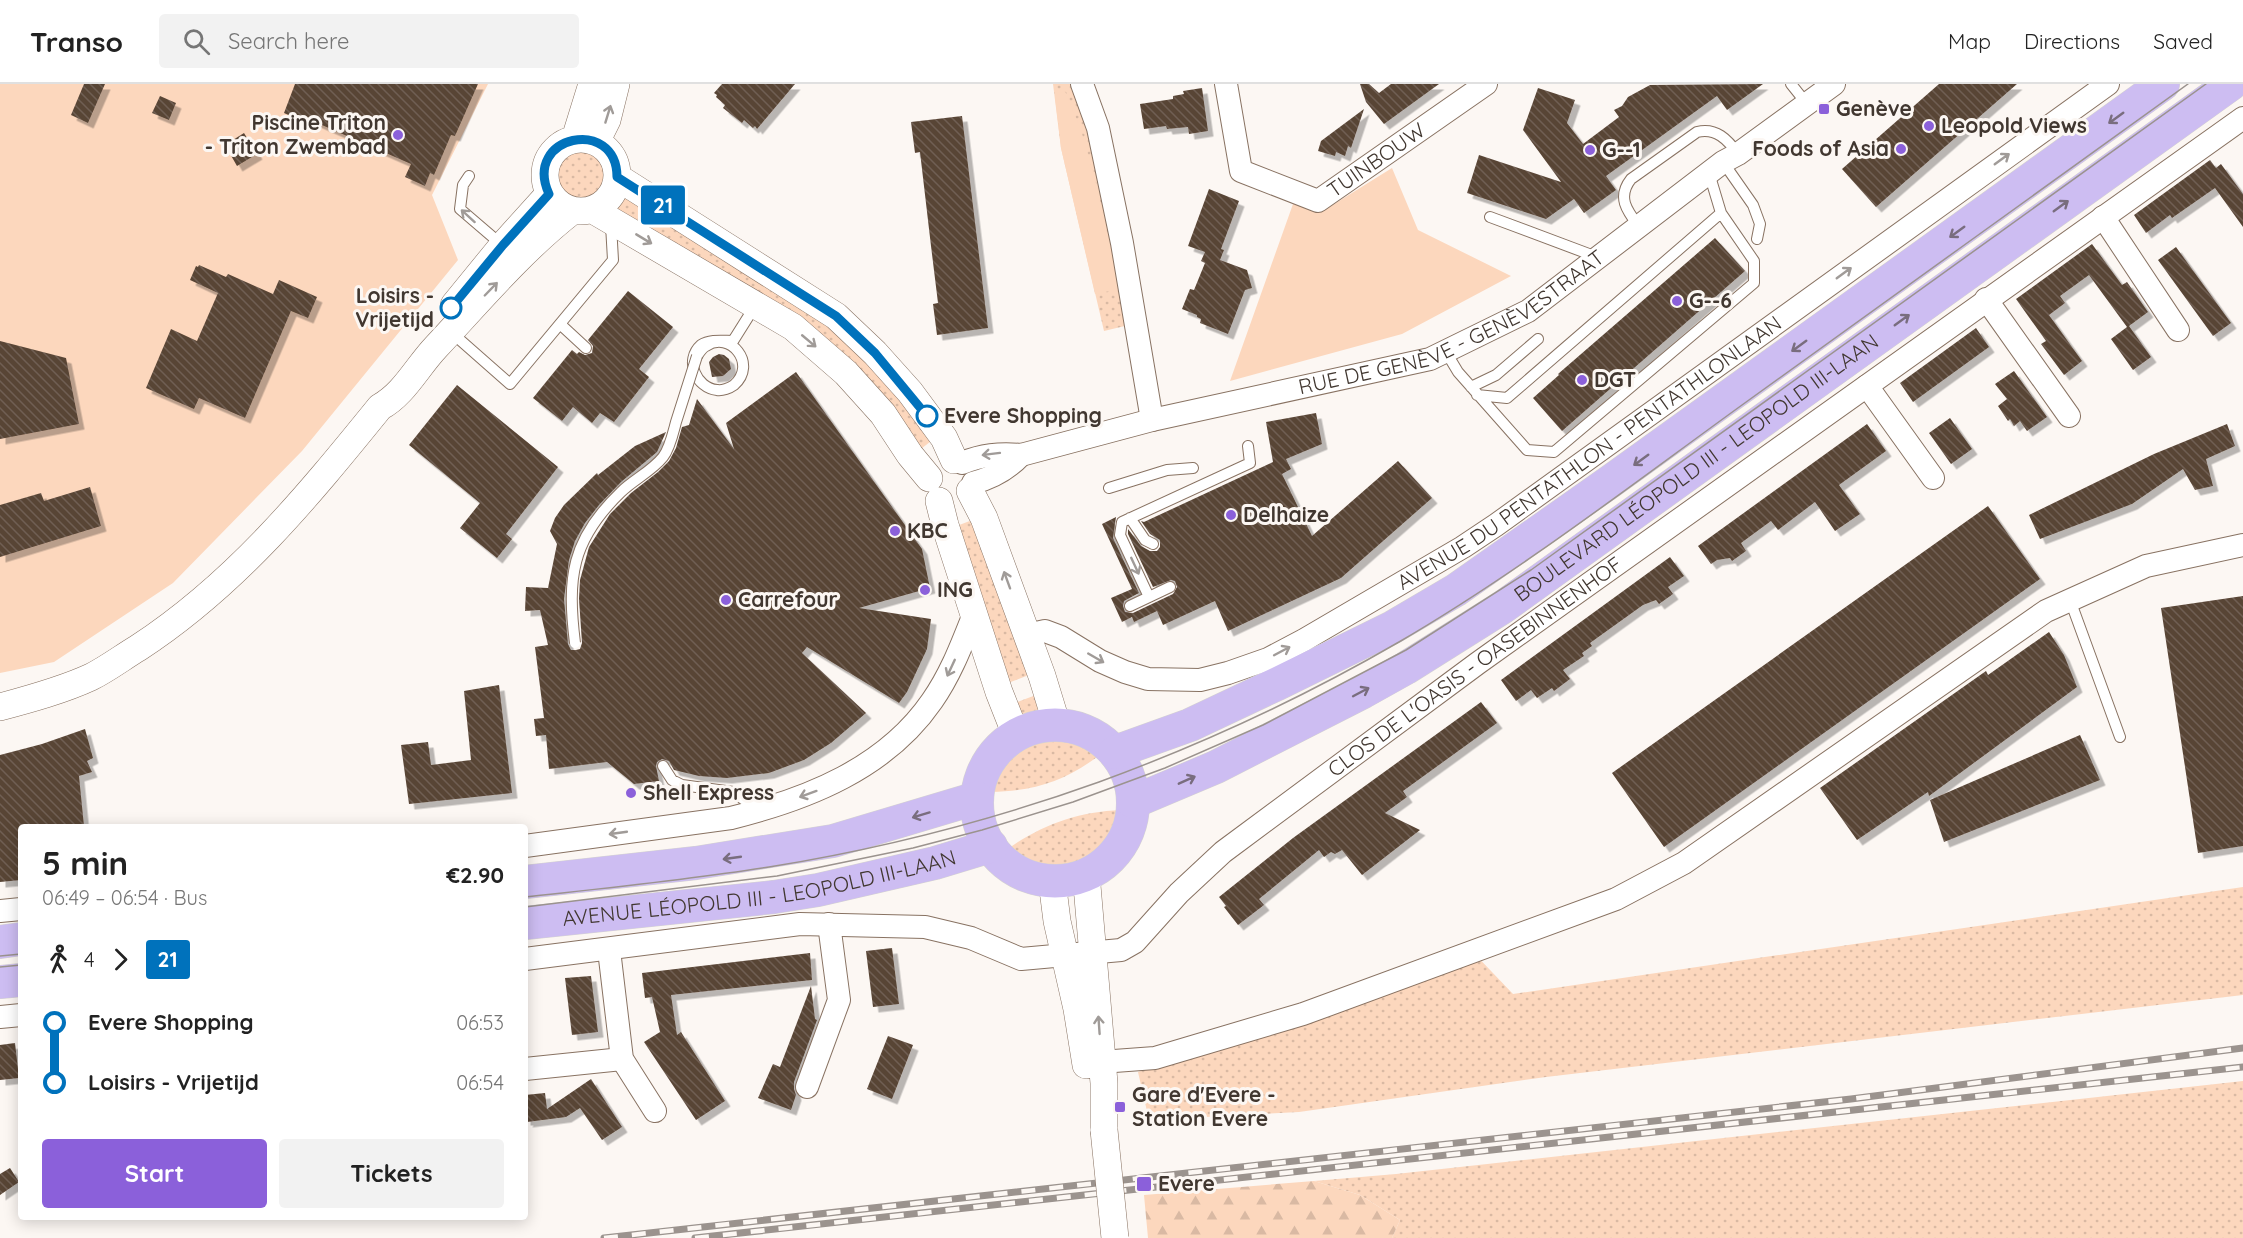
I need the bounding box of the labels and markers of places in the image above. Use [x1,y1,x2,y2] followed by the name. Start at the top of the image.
[1836,95,1912,121] place label: Genève
[1817,102,1831,116] marker: Genève
[205,109,386,159] place label: Piscine Triton - Triton Zwembad
[1941,112,2087,138] place label: Leopold Views
[1922,119,1936,133] marker: Leopold Views
[391,128,405,142] marker: Piscine Triton - Triton Zwembad
[1752,135,1889,161] place label: Foods of Asia
[1602,136,1641,162] place label: G--1
[1894,142,1908,156] marker: Foods of Asia
[1583,143,1597,157] marker: G--1
[355,282,434,332] place label: Loisirs - Vrijetijd
[1689,287,1732,313] place label: G--6
[1670,294,1684,308] marker: G--6
[440,297,462,319] marker: Loisirs - Vrijetijd
[1594,366,1636,392] place label: DGT
[1575,373,1589,387] marker: DGT
[944,402,1102,428] place label: Evere Shopping
[916,405,938,427] marker: Evere Shopping
[1243,501,1329,527] place label: Delhaize
[1224,508,1238,522] marker: Delhaize
[907,517,948,543] place label: KBC
[888,524,902,538] marker: KBC
[937,576,973,602] place label: ING
[918,583,932,597] marker: ING
[738,586,838,612] place label: Carrefour
[719,593,733,607] marker: Carrefour
[643,779,774,805] place label: Shell Express
[624,786,638,800] marker: Shell Express
[1132,1081,1276,1131] place label: Gare d'Evere - Station Evere
[1113,1100,1127,1114] marker: Gare d'Evere - Station Evere
[1158,1170,1215,1196] place label: Evere
[1135,1175,1153,1193] marker: Evere

